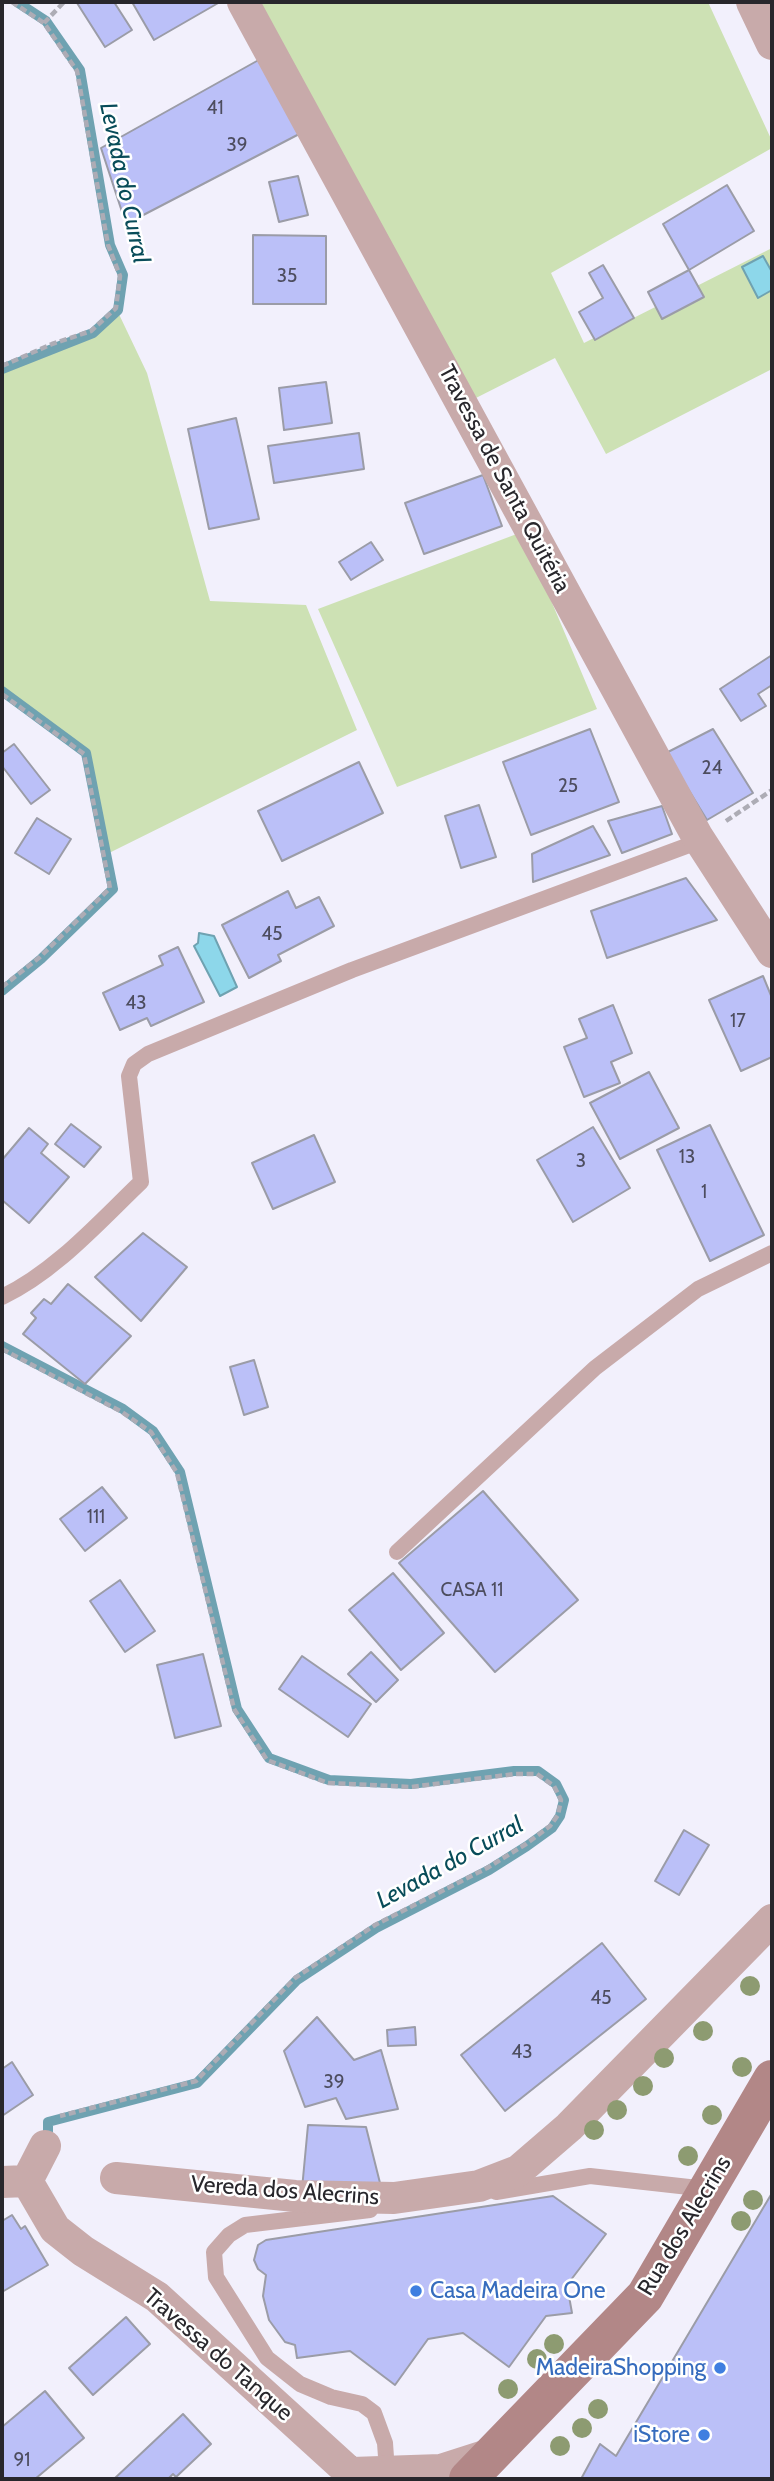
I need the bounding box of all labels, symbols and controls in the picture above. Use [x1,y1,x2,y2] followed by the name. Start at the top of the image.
[206,97,224,119] house number: 41
[93,100,155,266] water label: Levada do Curral
[226,134,248,156] house number: 39
[277,265,297,287] house number: 35
[432,360,576,598] street label: Travessa de Santa Quitéria
[702,757,722,779] house number: 24
[558,775,578,797] house number: 25
[261,923,283,945] house number: 45
[125,992,147,1014] house number: 43
[730,1010,746,1032] house number: 17
[679,1146,695,1168] house number: 13
[576,1150,586,1172] house number: 3
[701,1181,707,1203] house number: 1
[87,1506,105,1528] house number: 111
[441,1579,503,1601] house number: CASA 11
[372,1811,528,1915] water label: Levada do Curral
[590,1987,612,2009] house number: 45
[511,2041,533,2063] house number: 43
[323,2071,345,2093] house number: 39
[632,2151,738,2301] street label: Rua dos Alecrins
[190,2171,380,2211] street label: Vereda dos Alecrins
[430,2277,605,2305] place label: Casa Madeira One
[138,2283,298,2427] street label: Travessa do Tanque
[408,2283,424,2299] marker: Casa Madeira One
[536,2354,706,2382] place label: MadeiraShopping
[712,2360,728,2376] marker: MadeiraShopping
[633,2421,690,2449] place label: iStore
[696,2427,712,2443] marker: iStore
[14,2449,30,2471] house number: 91

